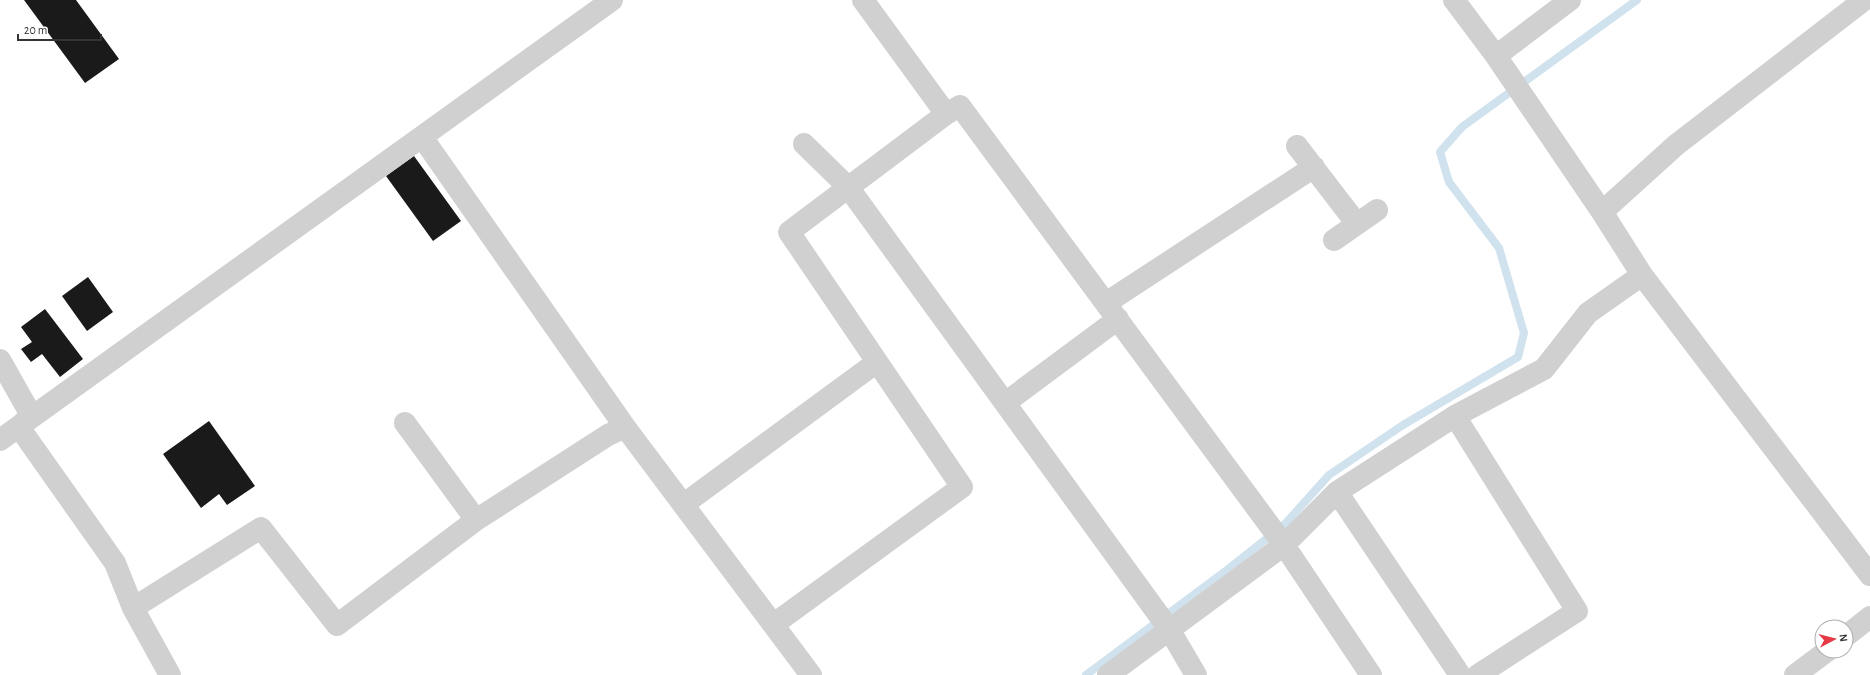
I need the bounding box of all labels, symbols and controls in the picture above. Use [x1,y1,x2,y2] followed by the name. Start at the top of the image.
[18,16,101,42] scale bar
[24,24,47,36] text: 20 m
[1814,619,1854,659] north arrow
[1838,633,1849,642] text: N

